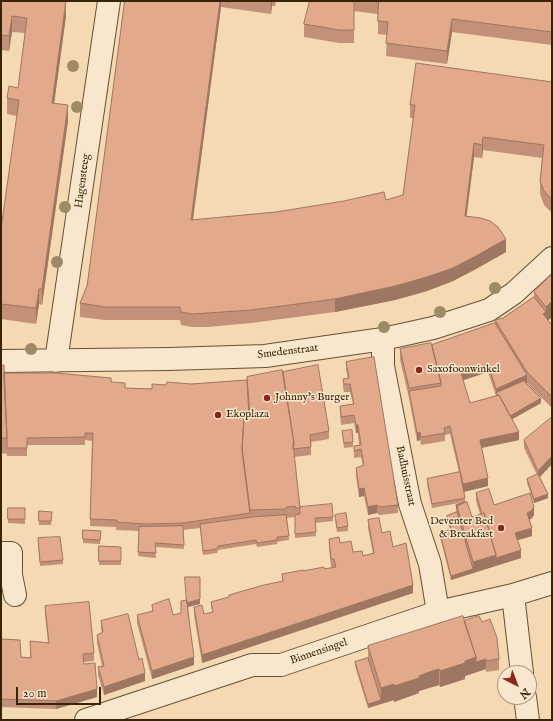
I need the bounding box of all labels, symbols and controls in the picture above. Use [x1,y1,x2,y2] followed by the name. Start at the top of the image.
[73,153,93,209] street label: Hagensteeg
[257,342,319,362] street label: Smedenstraat
[427,363,500,377] place label: Saxofoonwinkel
[414,365,424,375] marker: Saxofoonwinkel
[275,391,349,405] place label: Johnny's Burger
[262,393,272,403] marker: Johnny's Burger
[226,408,269,422] place label: Ekoplaza
[213,410,223,420] marker: Ekoplaza
[392,445,418,507] street label: Badhuisstraat
[430,515,493,541] place label: Deventer Bed & Breakfast
[496,523,506,533] marker: Deventer Bed & Breakfast
[289,636,349,668] street label: Binnensingel
[497,665,537,705] north arrow
[18,679,103,705] scale bar
[516,685,533,702] text: N
[23,686,46,701] text: 20 m

